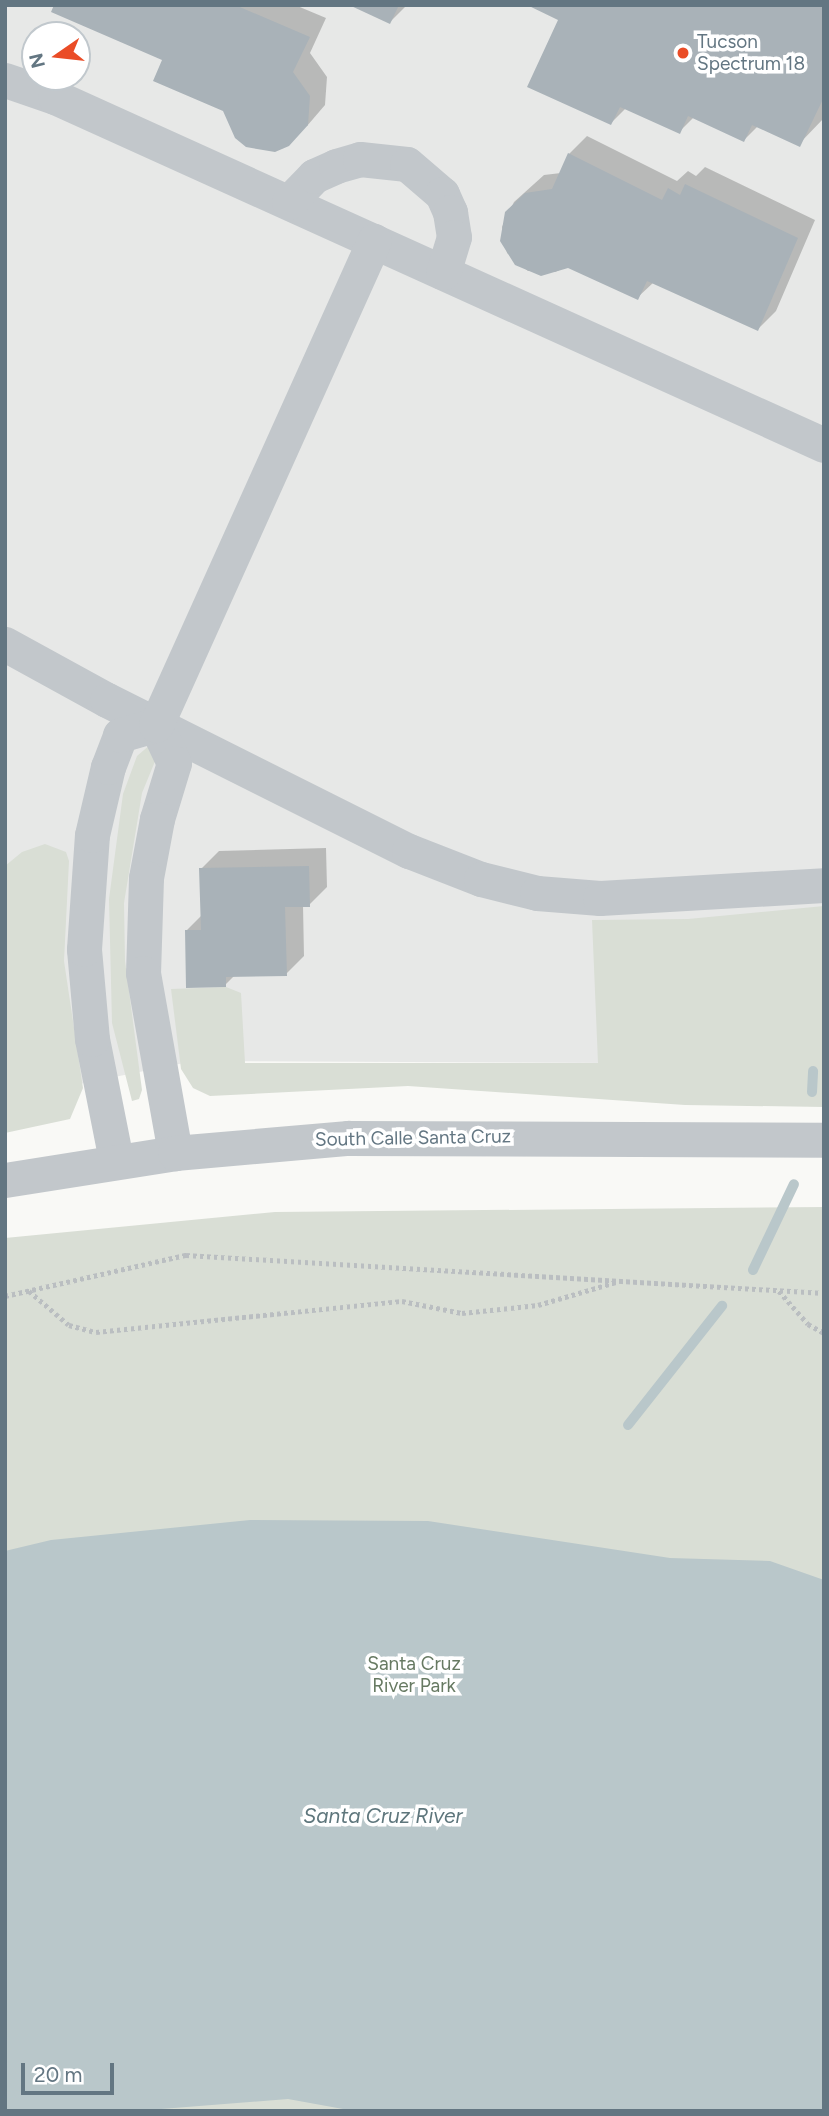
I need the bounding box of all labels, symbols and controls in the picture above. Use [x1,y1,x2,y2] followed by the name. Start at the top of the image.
[21,21,91,91] north arrow
[697,31,805,75] place label: Tucson Spectrum 18
[675,45,691,61] marker: Tucson Spectrum 18
[24,51,50,71] text: N
[315,1125,511,1151] street label: South Calle Santa Cruz
[367,1653,461,1697] park label: Santa Cruz River Park
[303,1803,463,1829] water label: Santa Cruz River
[24,2050,117,2094] scale bar
[34,2062,82,2087] text: 20 m

